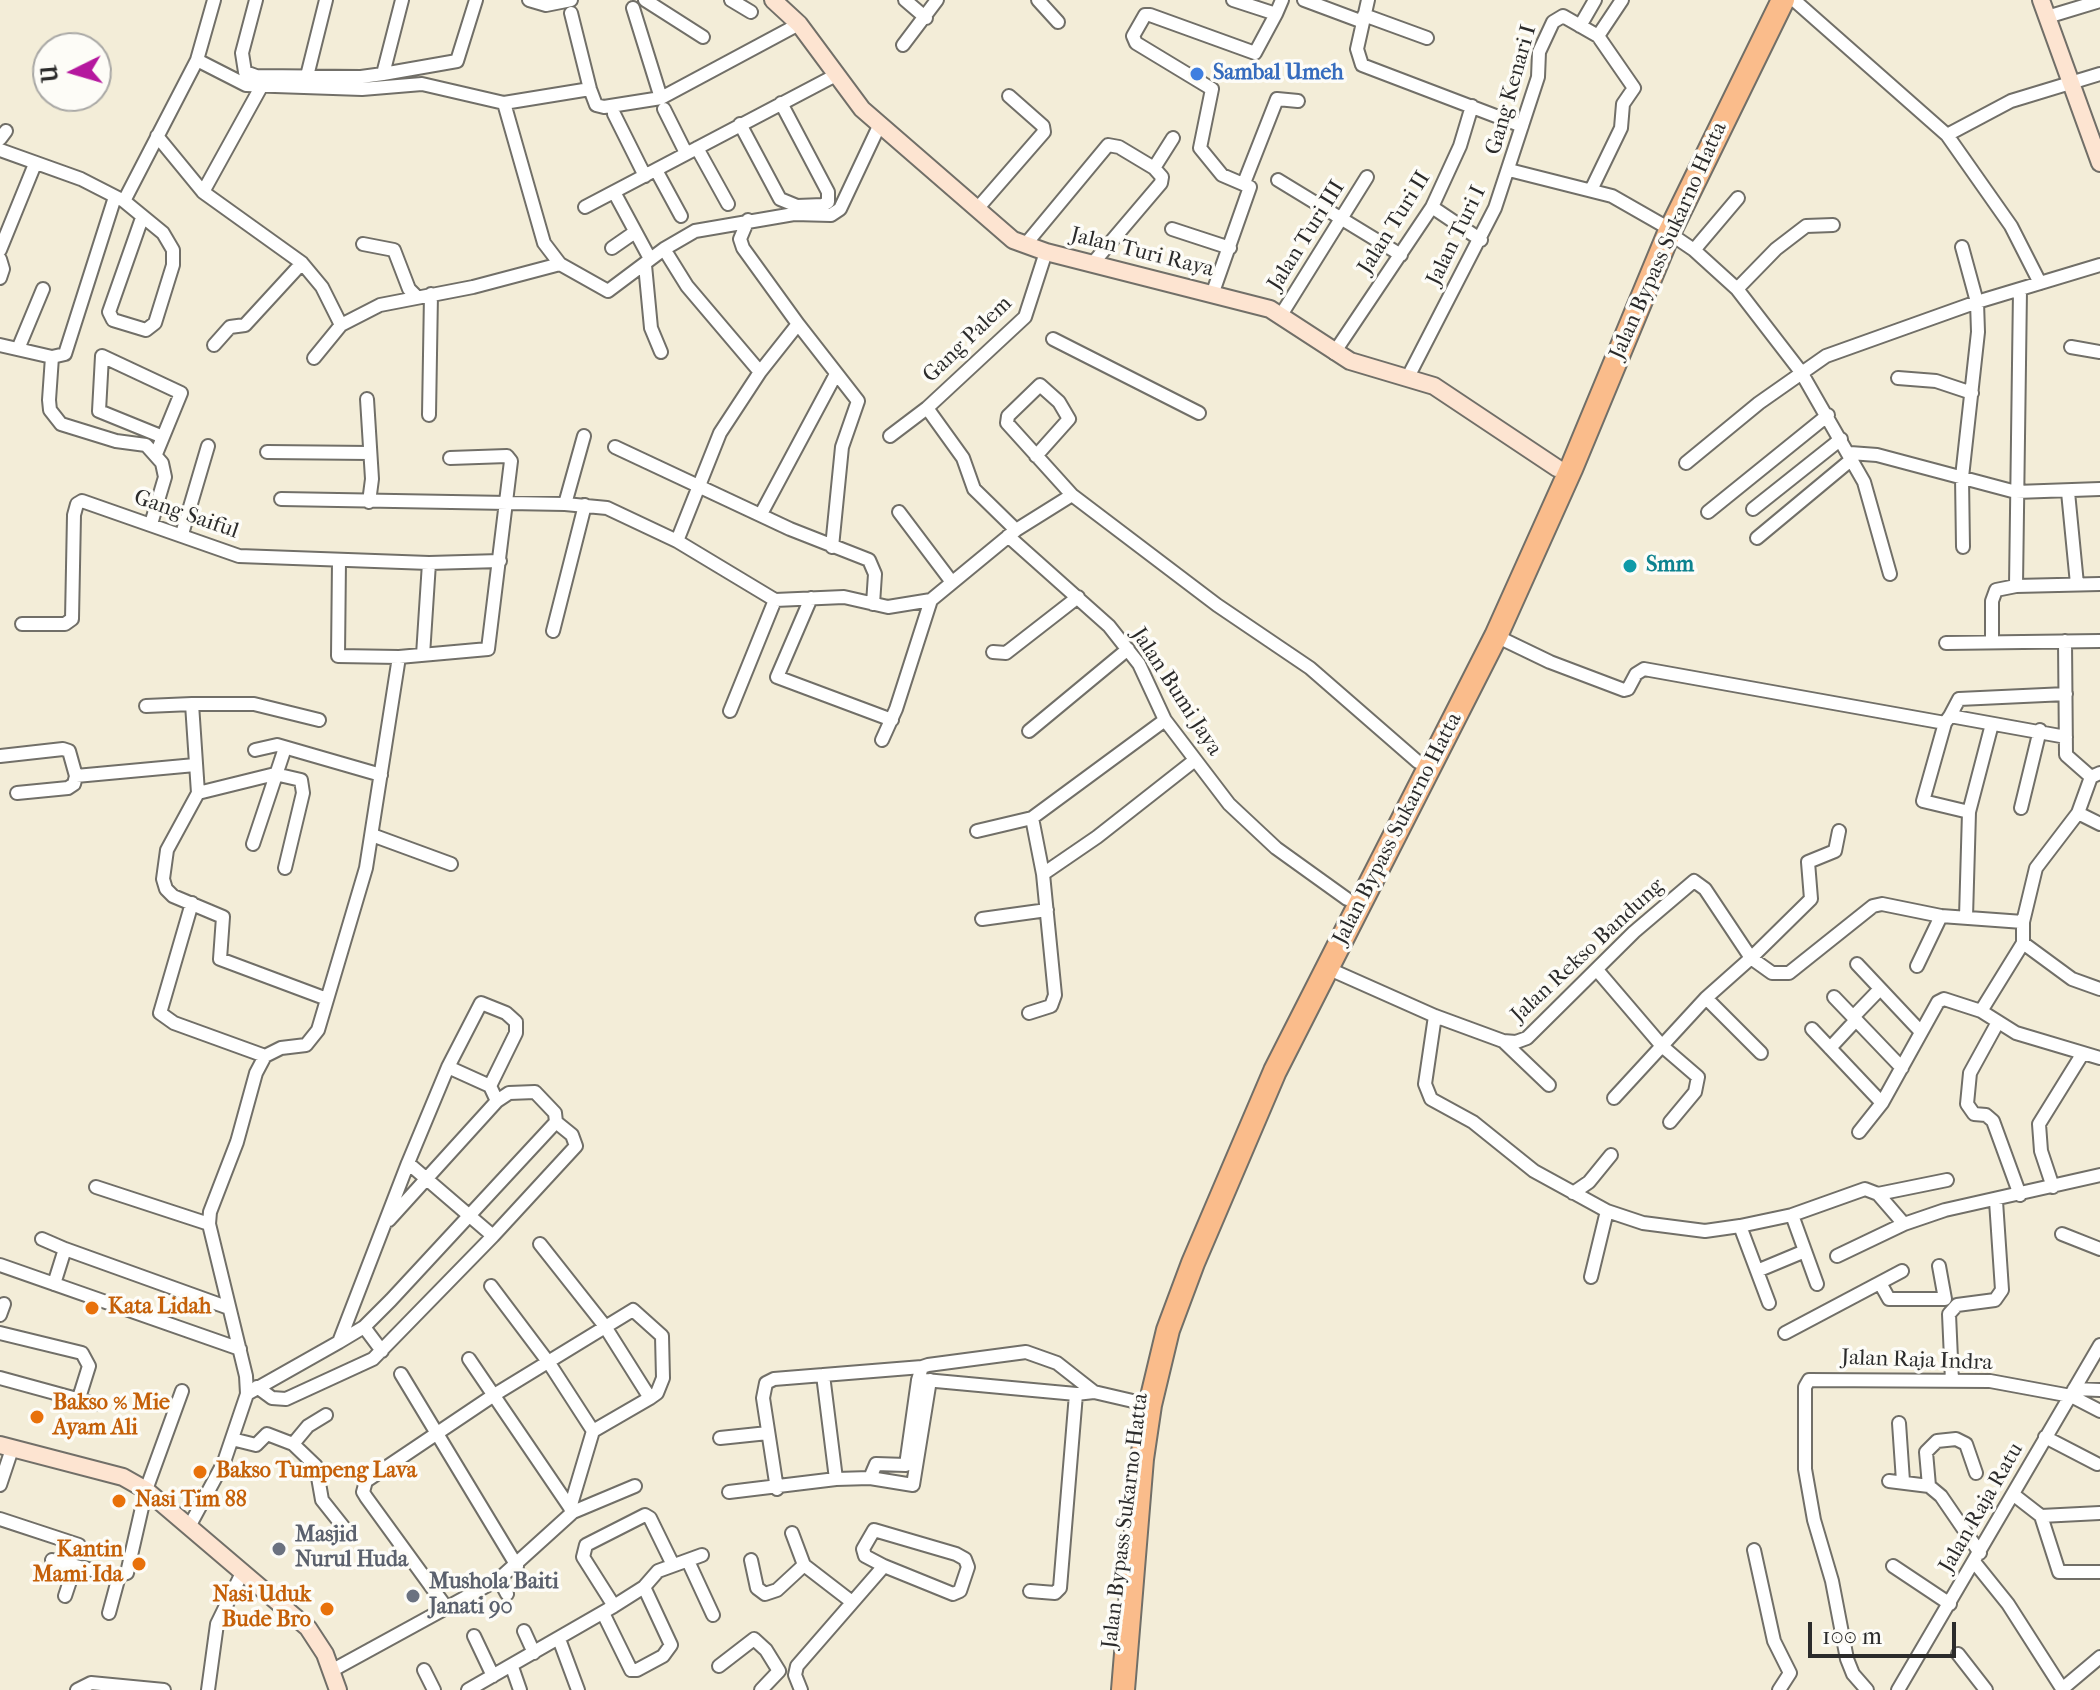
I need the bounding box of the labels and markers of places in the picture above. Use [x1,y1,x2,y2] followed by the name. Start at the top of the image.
[1213,61,1344,87] place label: Sambal Umeh
[1188,65,1206,83] marker: Sambal Umeh
[1646,553,1694,579] place label: Smm
[1621,557,1639,575] marker: Smm
[108,1295,211,1321] place label: Kata Lidah
[83,1299,101,1317] marker: Kata Lidah
[53,1391,170,1442] place label: Bakso % Mie Ayam Ali
[28,1408,46,1426] marker: Bakso % Mie Ayam Ali
[216,1459,417,1485] place label: Bakso Tumpeng Lava
[191,1463,209,1481] marker: Bakso Tumpeng Lava
[135,1488,247,1514] place label: Nasi Tim 88
[110,1492,128,1510] marker: Nasi Tim 88
[295,1523,408,1574] place label: Masjid Nurul Huda
[33,1538,123,1590] place label: Kantin Mami Ida
[270,1540,288,1558] marker: Masjid Nurul Huda
[130,1555,148,1573] marker: Kantin Mami Ida
[429,1570,559,1622] place label: Mushola Baiti Janati 90
[212,1583,311,1634] place label: Nasi Uduk Bude Bro
[404,1587,422,1605] marker: Mushola Baiti Janati 90
[318,1600,336,1618] marker: Nasi Uduk Bude Bro

